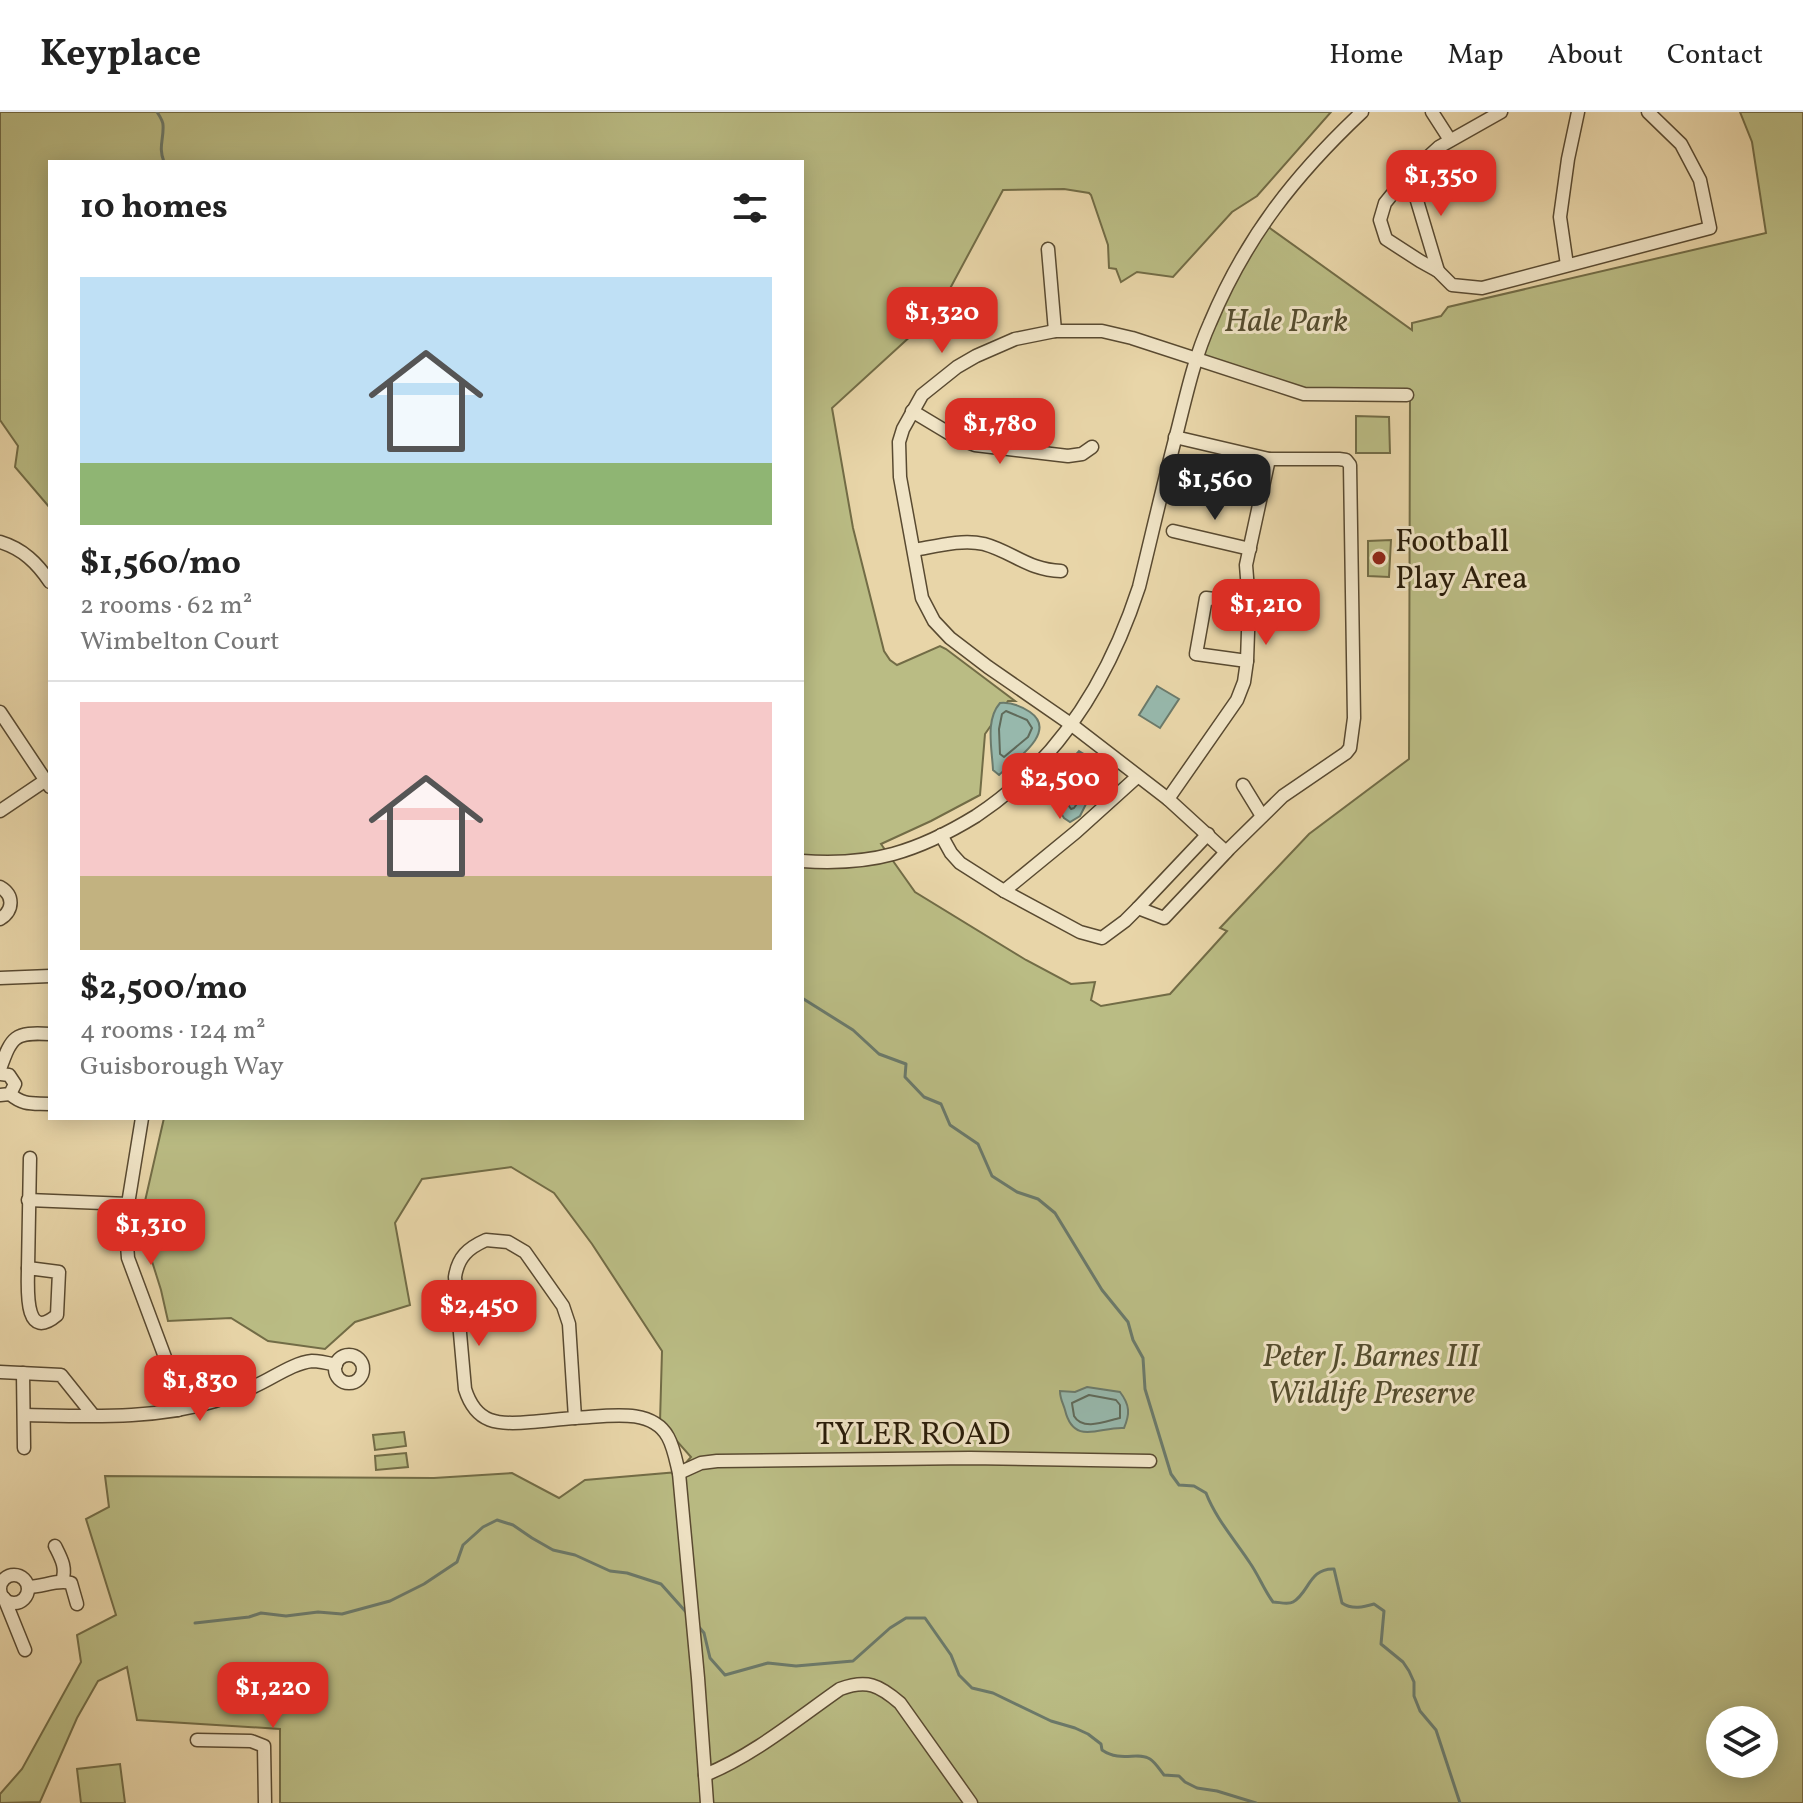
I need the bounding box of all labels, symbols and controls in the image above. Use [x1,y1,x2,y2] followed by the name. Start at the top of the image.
[40,29,201,82] text: Keyplace
[1329,36,1403,75] text: Home
[1447,36,1503,75] text: Map
[1547,36,1623,75] text: About
[1667,36,1763,75] text: Contact
[1376,150,1506,218] pin: $1,350
[1404,158,1478,194] text: $1,350
[80,185,228,232] text: 10 homes
[728,186,772,230] icon: filters
[877,287,1007,355] pin: $1,320
[905,295,979,331] text: $1,320
[1224,301,1348,345] park label: Hale Park
[354,329,498,473] icon: home
[935,398,1065,466] pin: $1,780
[963,406,1037,442] text: $1,780
[1150,454,1280,522] pin: $1,560
[1177,462,1253,498] text: $1,560
[1395,521,1528,602] place label: Football Play Area
[80,541,241,588] text: $1,560/mo
[1370,549,1388,567] marker: Football Play Area
[1201,579,1331,647] pin: $1,210
[1230,587,1302,623] text: $1,210
[80,588,252,624] text: 2 rooms · 62 m²
[80,624,279,660] text: Wimbelton Court
[995,753,1125,821] pin: $2,500
[354,754,498,898] icon: home
[1020,761,1100,797] text: $2,500
[80,966,247,1013] text: $2,500/mo
[80,1013,266,1049] text: 4 rooms · 124 m²
[80,1049,284,1085] text: Guisborough Way
[86,1199,216,1267] pin: $1,310
[115,1207,187,1243] text: $1,310
[414,1280,544,1348] pin: $2,450
[439,1288,519,1324] text: $2,450
[1262,1336,1480,1417] park label: Peter J. Barnes III Wildlife Preserve
[135,1355,265,1423] pin: $1,830
[162,1363,238,1399] text: $1,830
[816,1414,1010,1458] street label: TYLER ROAD
[208,1662,338,1730] pin: $1,220
[235,1670,311,1706] text: $1,220
[1706,1706,1778,1778] map controls
[1706,1706,1778,1778] button: layers

